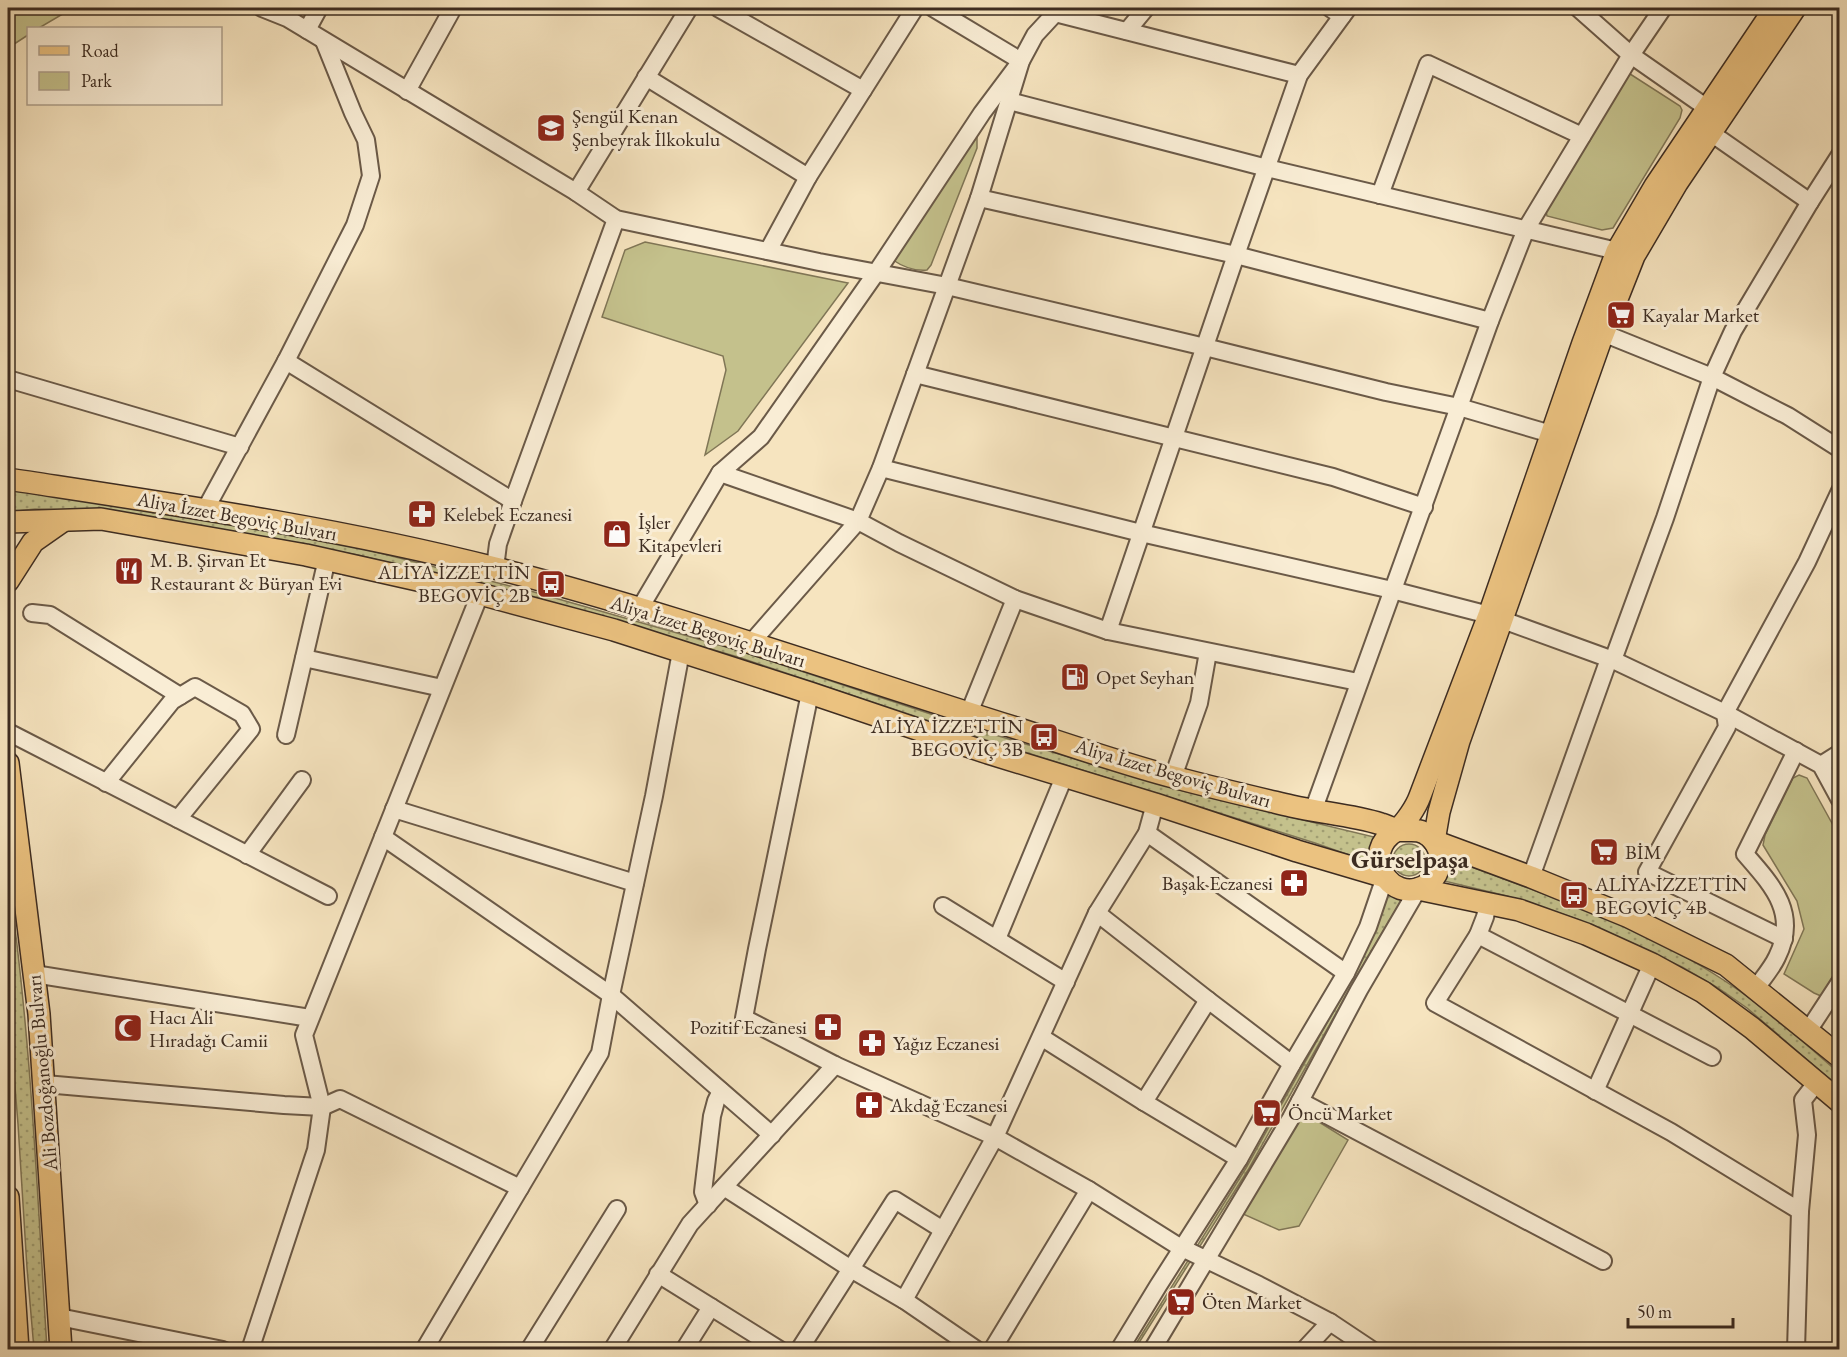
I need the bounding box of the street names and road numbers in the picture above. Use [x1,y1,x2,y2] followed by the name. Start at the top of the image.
[134,485,339,546] street label: Aliya İzzet Begoviç Bulvarı
[606,589,809,673] street label: Aliya İzzet Begoviç Bulvarı
[1071,732,1274,813] street label: Aliya İzzet Begoviç Bulvarı
[20,974,64,1173] street label: Ali Bozdoğanoğlu Bulvarı

